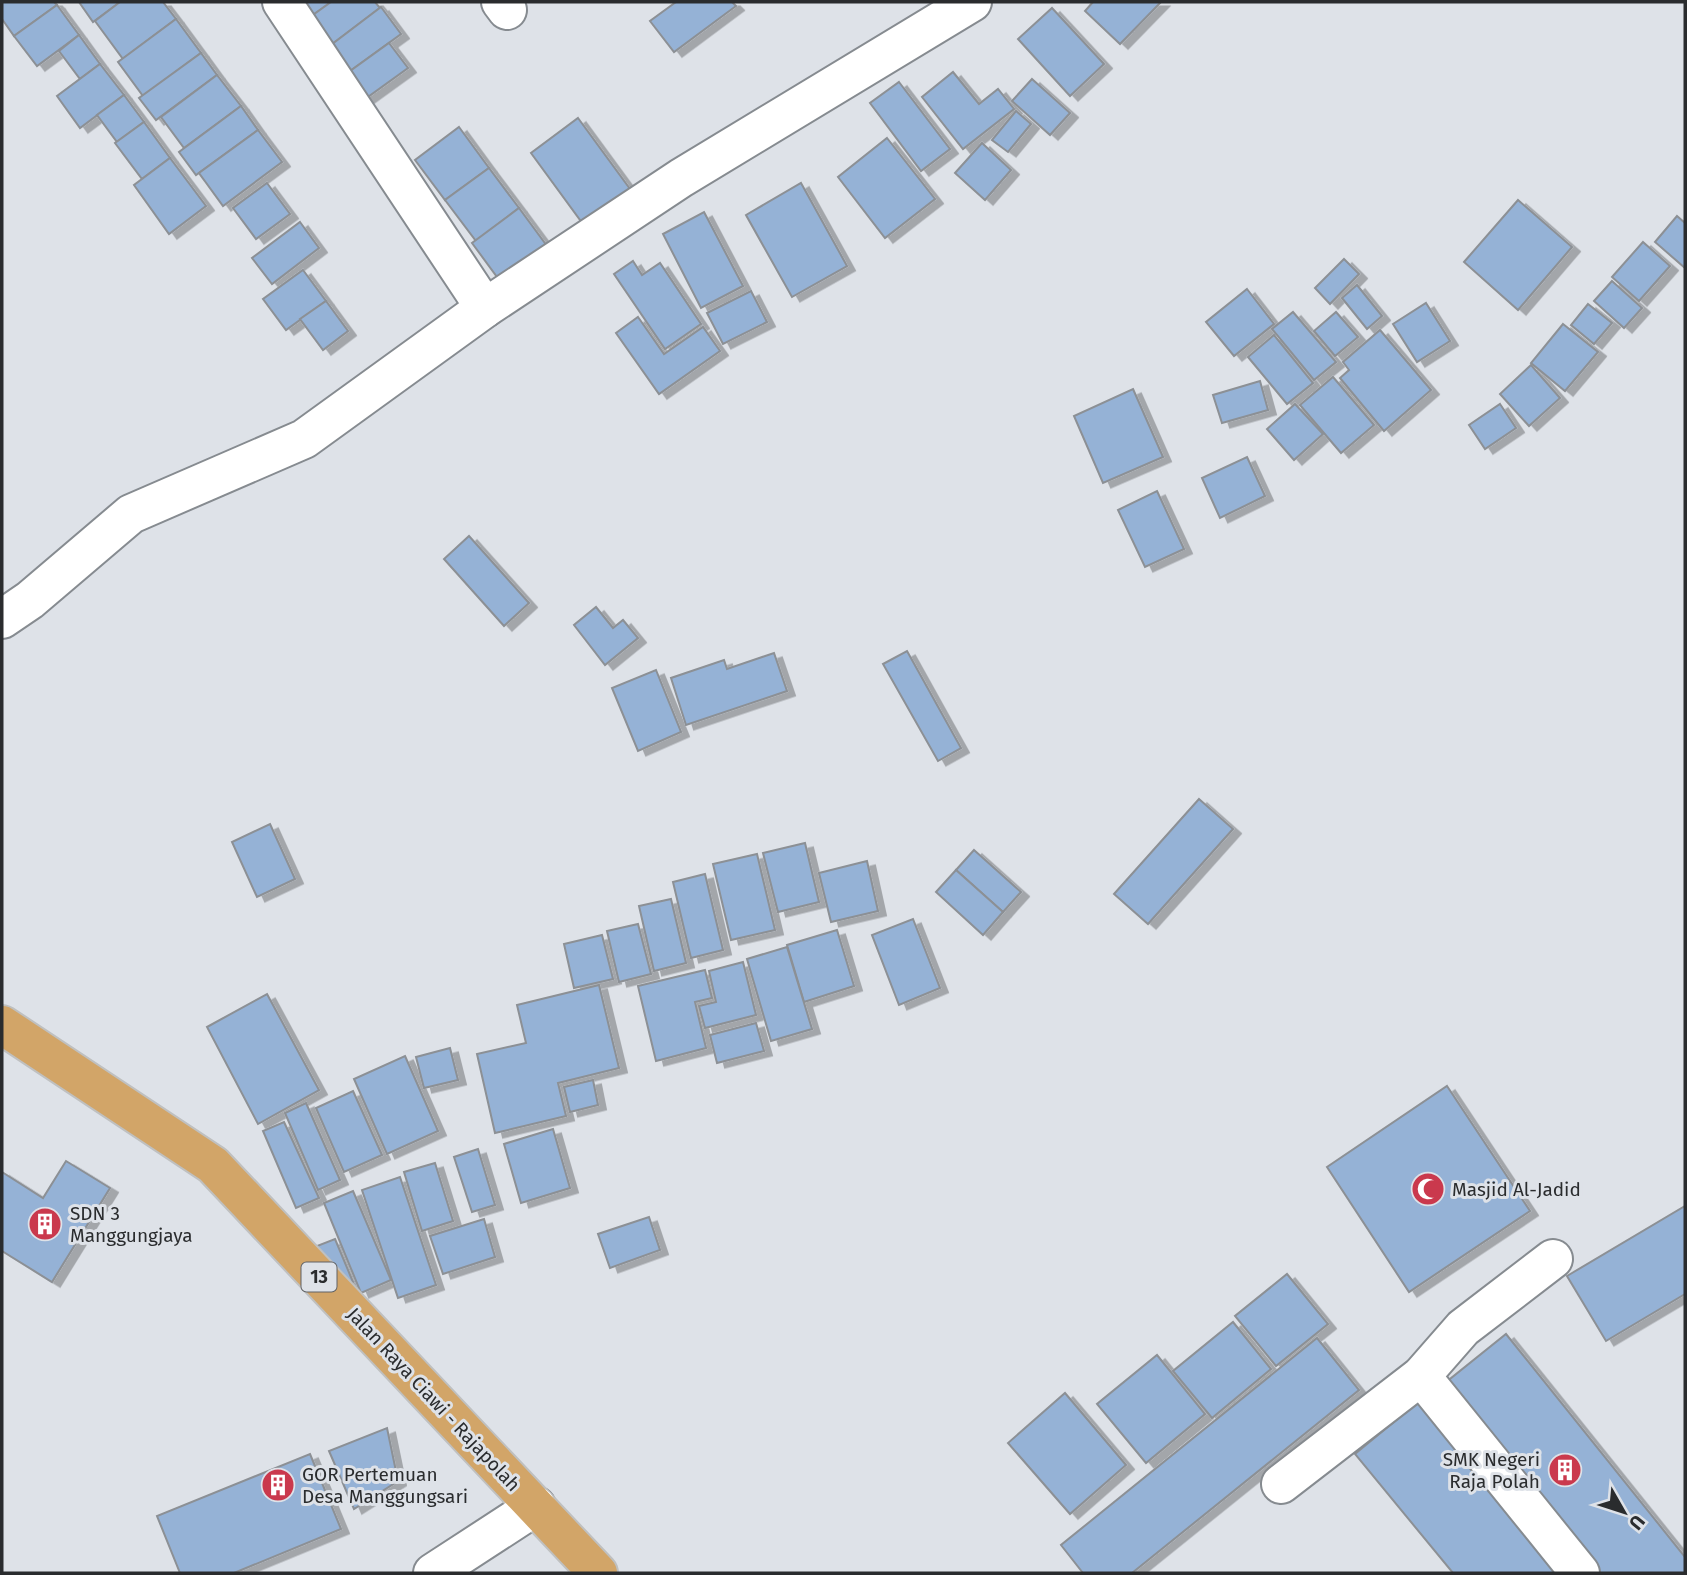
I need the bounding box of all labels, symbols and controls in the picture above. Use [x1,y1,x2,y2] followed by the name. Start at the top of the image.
[1409,1170,1447,1208] mosque icon: Masjid Al-Jadid
[1452,1178,1581,1201] place label: Masjid Al-Jadid
[70,1202,193,1247] place label: SDN 3 Manggungjaya
[26,1205,64,1243] building icon: SDN 3 Manggungjaya
[302,1262,336,1292] road number: 13
[342,1303,525,1496] street label: Jalan Raya Ciawi - Rajapolah
[1443,1448,1540,1493] place label: SMK Negeri Raja Polah
[1546,1451,1584,1489] building icon: SMK Negeri Raja Polah
[302,1463,468,1508] place label: GOR Pertemuan Desa Manggungsari
[259,1466,297,1504] building icon: GOR Pertemuan Desa Manggungsari
[1589,1477,1659,1547] north arrow
[1624,1510,1650,1534] text: U

